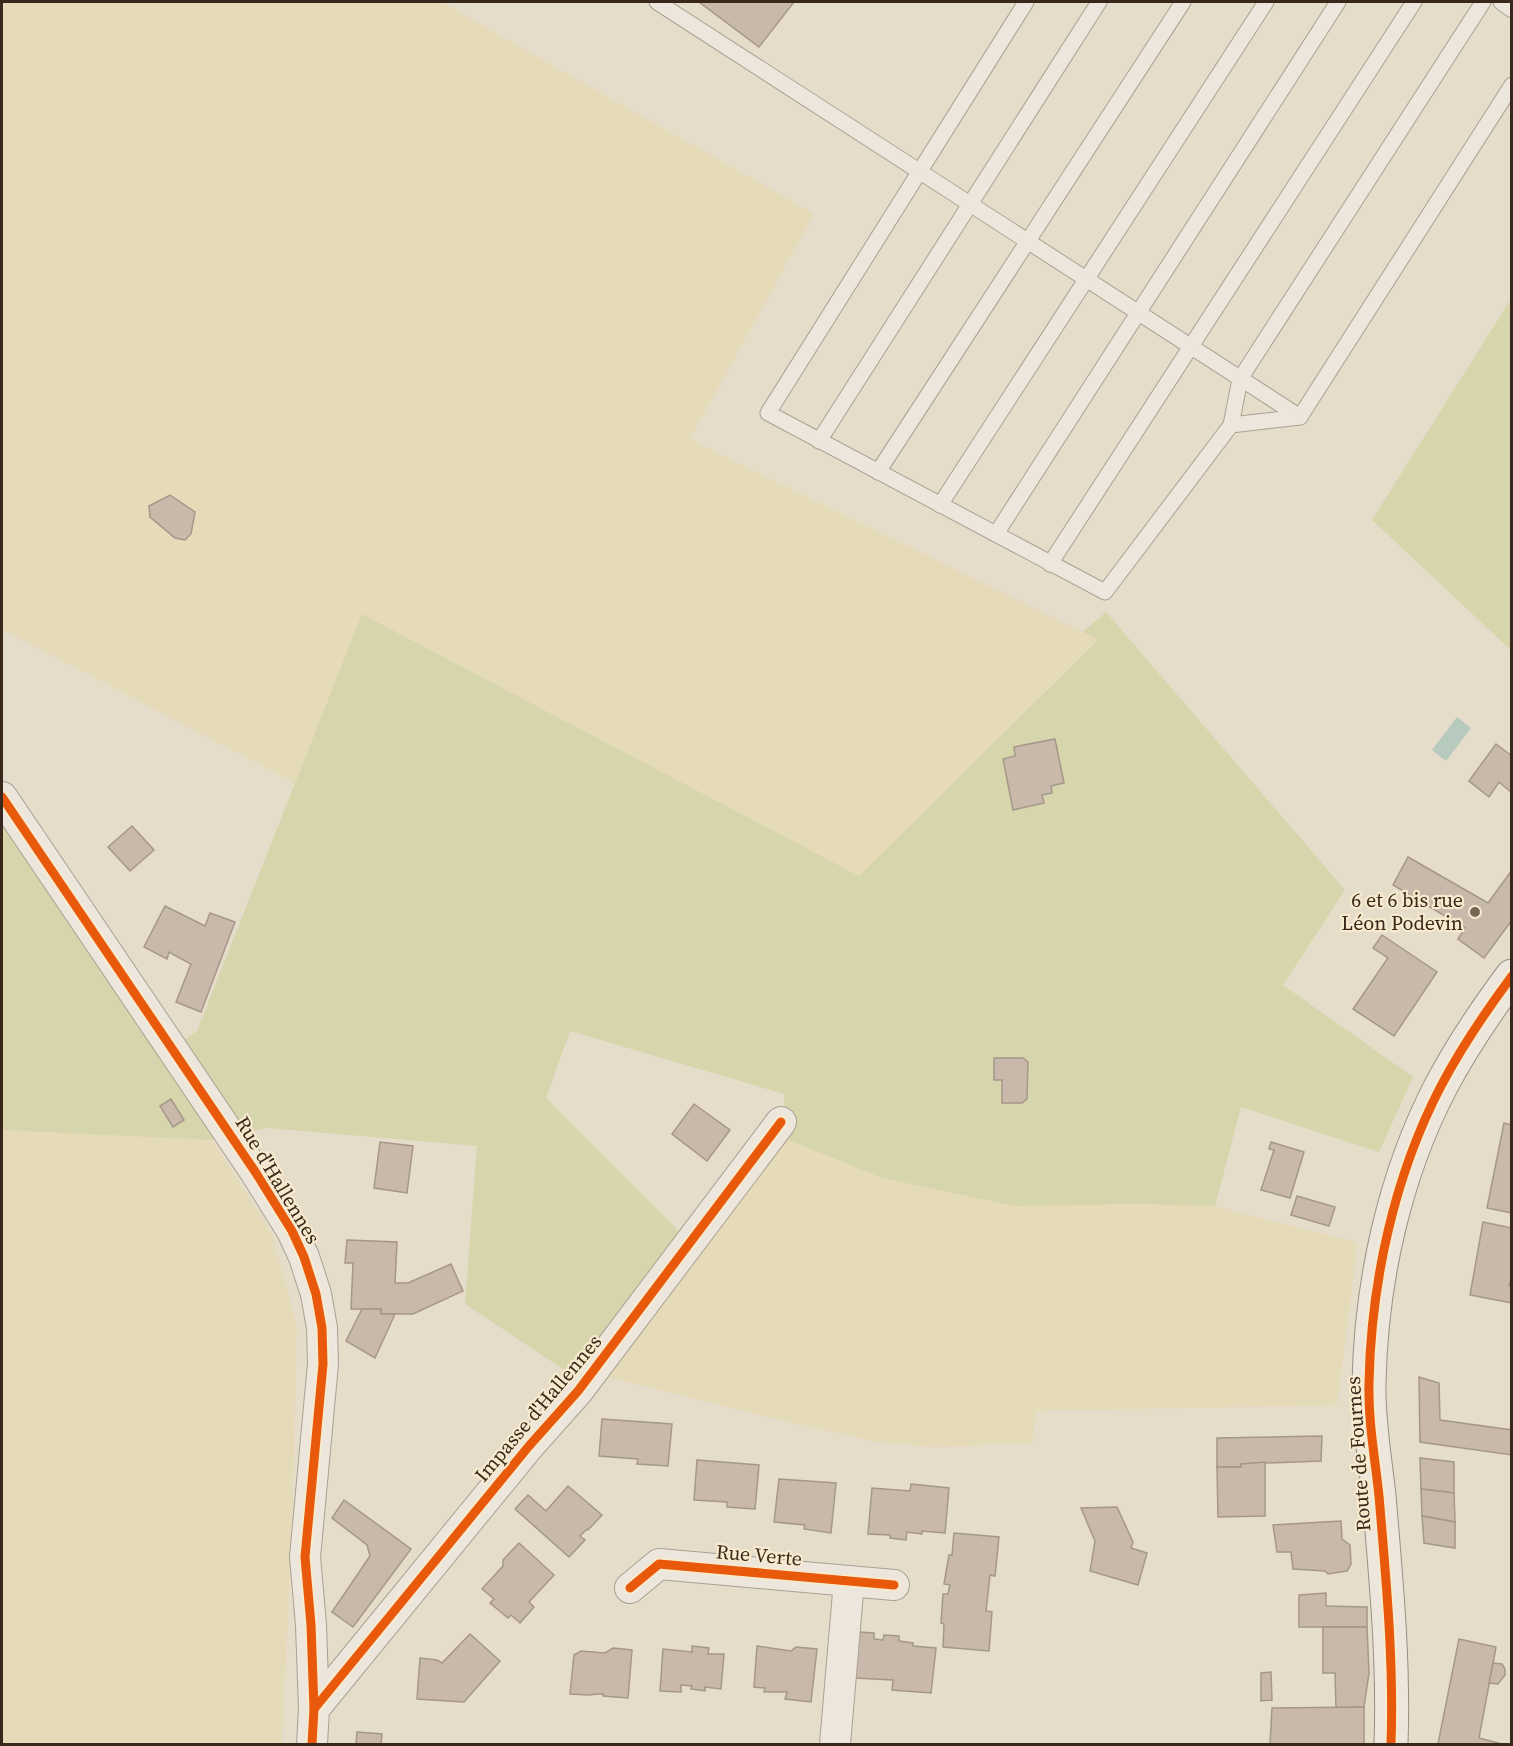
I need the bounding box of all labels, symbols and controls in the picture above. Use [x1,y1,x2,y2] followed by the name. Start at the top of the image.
[1341,886,1463,937] place label: 6 et 6 bis rue Léon Podevin
[1468,905,1482,919] marker: 6 et 6 bis rue Léon Podevin
[229,1111,327,1249] street label: Rue d'Hallennes
[468,1328,608,1488] street label: Impasse d'Hallennes
[1339,1375,1377,1533] street label: Route de Fournes
[715,1537,803,1573] street label: Rue Verte

